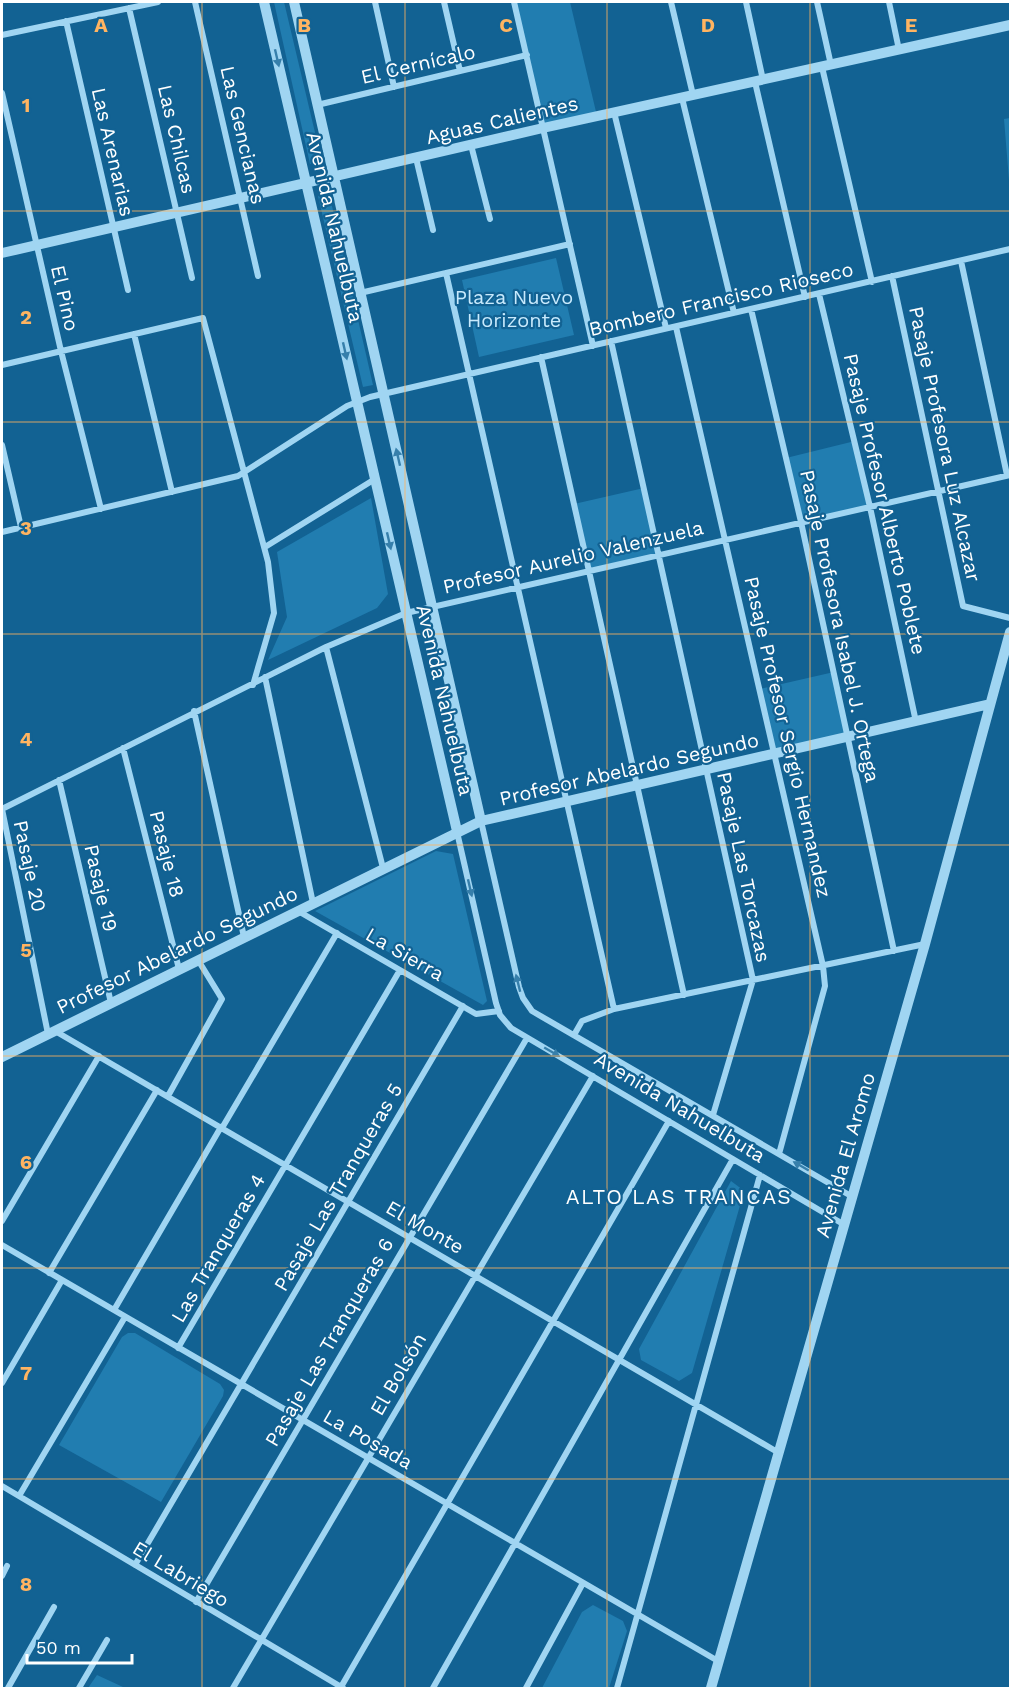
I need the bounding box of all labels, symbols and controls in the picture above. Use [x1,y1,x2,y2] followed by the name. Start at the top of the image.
[94,13,108,37] text: A
[297,13,311,37] text: B
[499,13,513,37] text: C
[701,13,715,37] text: D
[905,13,917,37] text: E
[358,39,478,89] street label: El Cernícalo
[273,49,282,68] one-way arrow
[215,64,271,206] street label: Las Gencianas
[153,82,201,196] street label: Las Chilcas
[87,85,139,219] street label: Las Arenarias
[423,91,581,149] street label: Aguas Calientes
[22,93,30,117] text: 1
[301,129,369,325] street label: Avenida Nahuelbuta
[586,257,856,341] street label: Bombero Francisco Rioseco
[46,263,84,333] street label: El Pino
[455,285,573,332] park label: Plaza Nuevo Horizonte
[904,304,986,584] street label: Pasaje Profesora Luz Alcazar
[20,305,32,329] text: 2
[341,341,350,360] one-way arrow
[839,351,931,657] street label: Pasaje Profesor Alberto Poblete
[393,448,402,467] one-way arrow
[795,468,885,784] street label: Pasaje Profesora Isabel J. Ortega
[440,515,706,599] street label: Profesor Aurelio Valenzuela
[20,516,32,540] text: 3
[385,531,395,550] one-way arrow
[739,574,837,900] street label: Pasaje Profesor Sergio Hernandez
[411,602,479,798] street label: Avenida Nahuelbuta
[20,727,33,751] text: 4
[497,727,761,811] street label: Profesor Abelardo Segundo
[712,770,776,964] street label: Pasaje Las Torcazas
[145,808,189,900] street label: Pasaje 18
[9,818,51,914] street label: Pasaje 20
[79,842,123,934] street label: Pasaje 19
[465,879,475,897] one-way arrow
[52,881,302,1019] street label: Profesor Abelardo Segundo
[362,922,448,986] street label: La Sierra
[20,938,32,962] text: 5
[513,974,523,992] one-way arrow
[590,1046,770,1168] street label: Avenida Nahuelbuta
[544,1047,560,1058] one-way arrow
[810,1070,880,1240] street label: Avenida El Aromo
[269,1079,407,1295] street label: Pasaje Las Tranqueras 5
[20,1150,32,1174] text: 6
[793,1161,809,1172] one-way arrow
[166,1169,270,1327] street label: Las Tranqueras 4
[566,1184,792,1209] district label: ALTO LAS TRANCAS
[382,1195,468,1259] street label: El Monte
[259,1234,399,1450] street label: Pasaje Las Tranqueras 6
[365,1329,431,1419] street label: El Bolsón
[20,1361,32,1385] text: 7
[319,1404,417,1474] street label: La Posada
[128,1536,234,1612] street label: El Labriego
[20,1572,32,1596] text: 8
[27,1627,132,1665] scale bar
[36,1637,81,1658] text: 50 m

